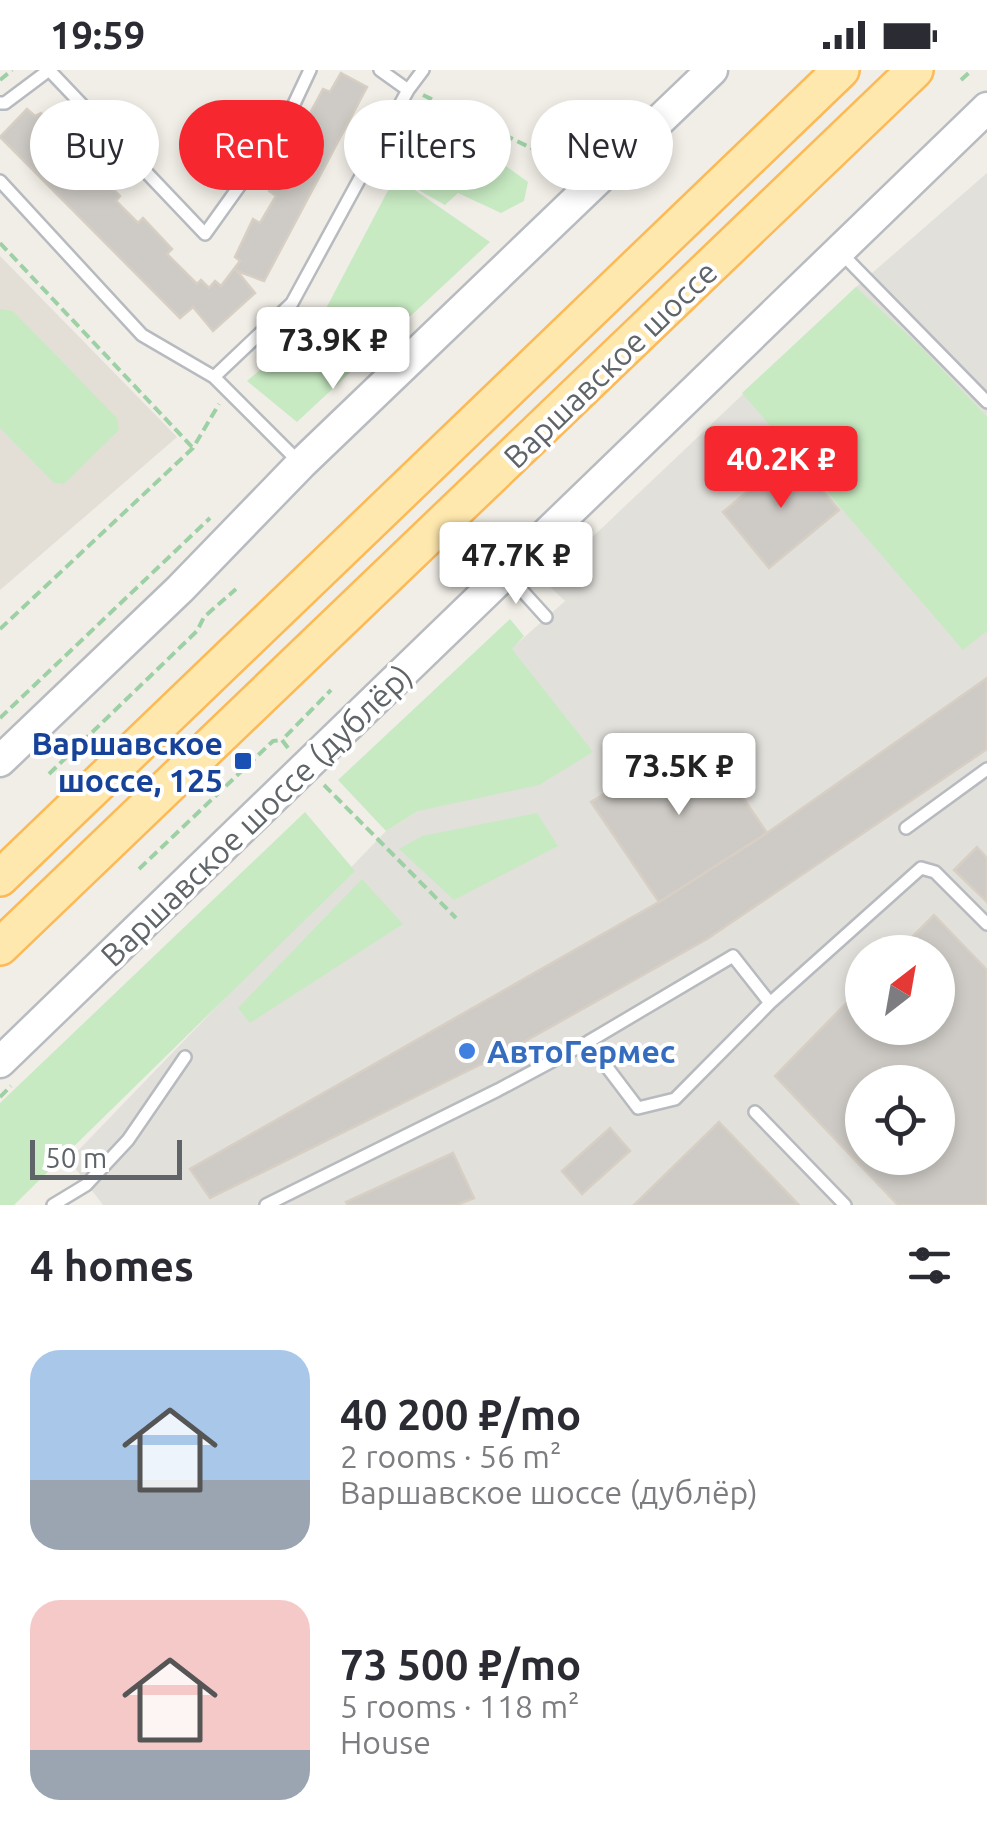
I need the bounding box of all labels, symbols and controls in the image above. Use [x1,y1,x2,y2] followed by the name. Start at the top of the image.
[50,14,145,56] text: 19:59
[30,100,159,190] chip: Buy
[179,100,324,190] chip: Rent
[344,100,511,190] chip: Filters
[531,100,673,190] chip: New
[496,253,724,475] street label: Варшавское шоссе
[241,307,425,392] pin: 73.9K ₽
[279,321,387,357] text: 73.9K ₽
[689,426,873,511] pin: 40.2K ₽
[727,440,835,476] text: 40.2K ₽
[424,522,608,607] pin: 47.7K ₽
[462,536,570,572] text: 47.7K ₽
[93,657,419,973] street label: Варшавское шоссе (дублёр)
[31,725,223,798] place label: Варшавское шоссе, 125
[587,733,771,818] pin: 73.5K ₽
[625,747,733,783] text: 73.5K ₽
[232,750,254,772] marker: Варшавское шоссе, 125
[845,935,955,1045] north arrow
[845,935,955,1175] map controls
[487,1033,676,1069] place label: АвтоГермес
[456,1040,478,1062] marker: АвтоГермес
[845,1065,955,1175] button: locate
[30,1135,182,1180] scale bar
[45,1142,107,1173] text: 50 m
[902,1238,957,1293] icon: filters
[30,1242,194,1289] text: 4 homes
[110,1390,230,1510] icon: home
[340,1391,581,1438] text: 40 200 ₽/mo
[340,1438,561,1474] text: 2 rooms · 56 m²
[340,1474,758,1510] text: Варшавское шоссе (дублёр)
[110,1640,230,1760] icon: home
[340,1641,581,1688] text: 73 500 ₽/mo
[340,1688,580,1724] text: 5 rooms · 118 m²
[340,1724,431,1760] text: House

